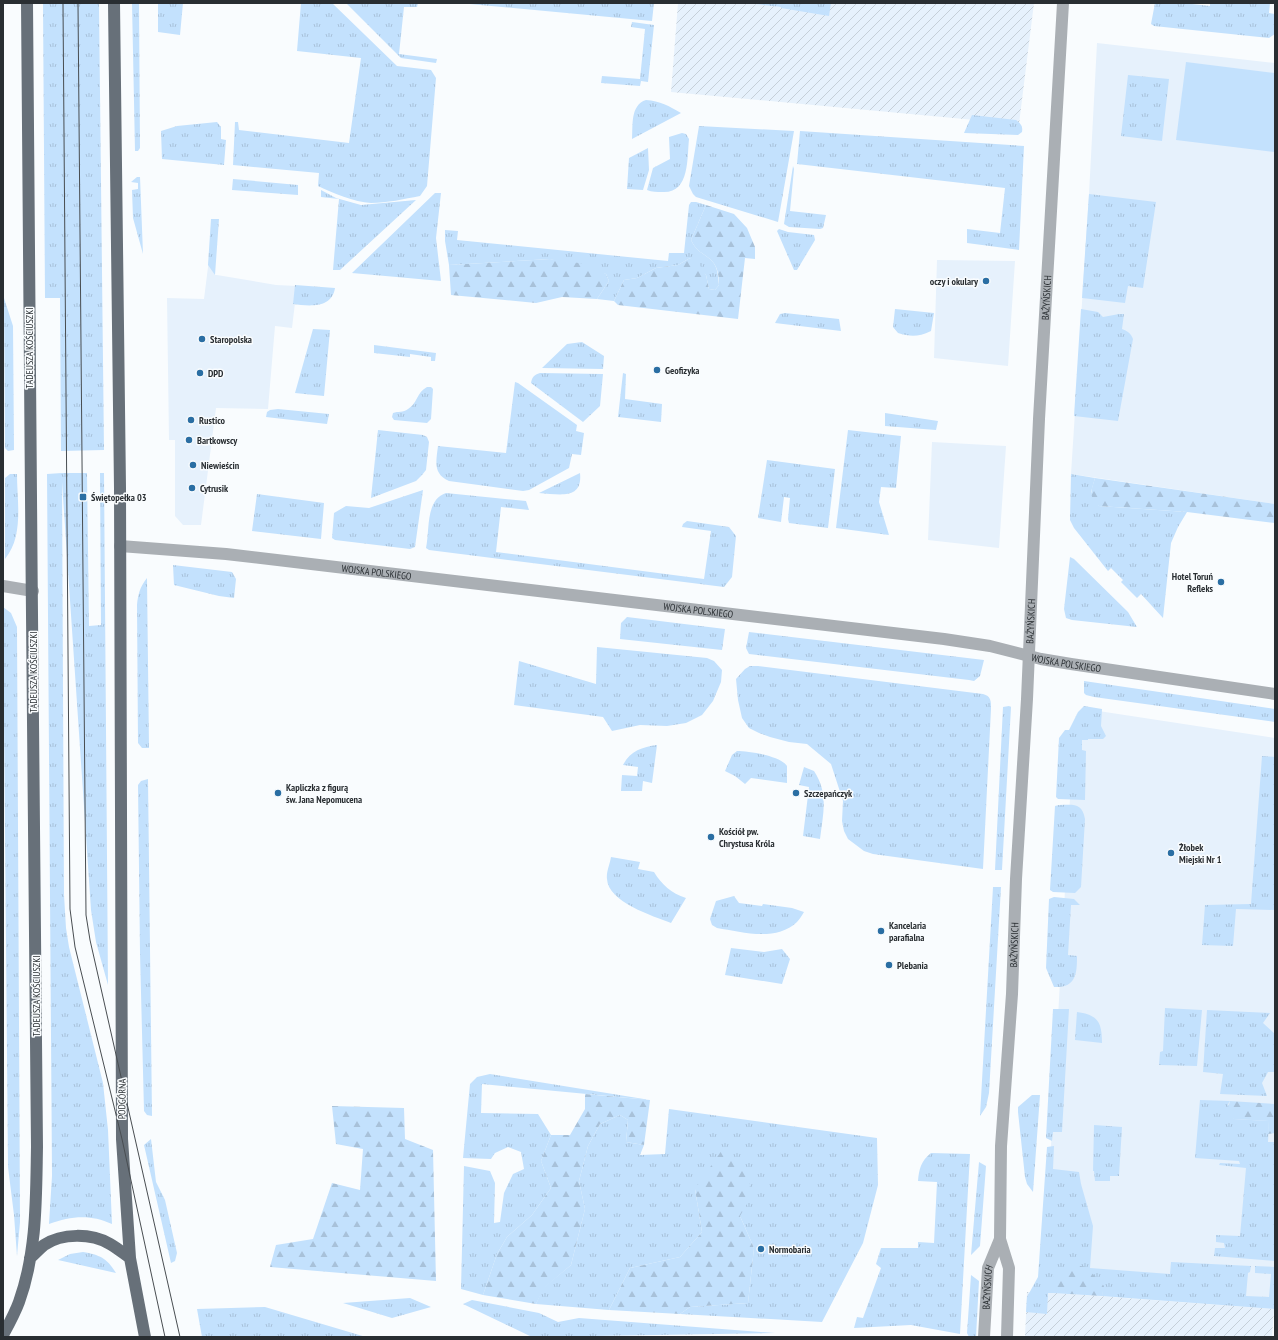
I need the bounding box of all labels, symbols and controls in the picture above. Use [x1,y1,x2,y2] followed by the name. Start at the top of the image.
[930,275,979,288] place label: oczy i okulary
[1038,275,1054,320] street label: BAŻYŃSKICH
[981,276,991,286] marker: oczy i okulary
[23,308,36,388] street label: TADEUSZA KOŚCIUSZKI
[210,333,252,346] place label: Staropolska
[197,334,207,344] marker: Staropolska
[665,364,699,377] place label: Geofizyka
[652,365,662,375] marker: Geofizyka
[208,367,224,380] place label: DPD
[195,368,205,378] marker: DPD
[199,414,226,427] place label: Rustico
[186,415,196,425] marker: Rustico
[197,434,238,447] place label: Bartkowscy
[184,435,194,445] marker: Bartkowscy
[201,459,240,472] place label: Niewieścin
[188,460,198,470] marker: Niewieścin
[200,482,229,495] place label: Cytrusik
[187,483,197,493] marker: Cytrusik
[91,491,147,504] place label: Świętopełka 03
[78,492,88,502] marker: Świętopełka 03
[341,561,413,582] street label: WOJSKA POLSKIEGO
[1172,570,1214,595] place label: Hotel Toruń Refleks
[1216,577,1226,587] marker: Hotel Toruń Refleks
[663,599,735,621] street label: WOJSKA POLSKIEGO
[1023,599,1038,644] street label: BAŻYŃSKICH
[27,632,40,712] street label: TADEUSZA KOŚCIUSZKI
[1030,650,1102,675] street label: WOJSKA POLSKIEGO
[286,781,362,806] place label: Kapliczka z figurą św. Jana Nepomucena
[804,787,853,800] place label: Szczepańczyk
[273,788,283,798] marker: Kapliczka z figurą św. Jana Nepomucena
[791,788,801,798] marker: Szczepańczyk
[719,825,775,850] place label: Kościół pw. Chrystusa Króla
[706,832,716,842] marker: Kościół pw. Chrystusa Króla
[1179,841,1222,866] place label: Żłobek Miejski Nr 1
[1166,848,1176,858] marker: Żłobek Miejski Nr 1
[889,919,926,944] place label: Kancelaria parafialna
[1006,922,1021,968] street label: BAŻYŃSKICH
[876,926,886,936] marker: Kancelaria parafialna
[30,956,43,1036] street label: TADEUSZA KOŚCIUSZKI
[897,959,928,972] place label: Plebania
[884,960,894,970] marker: Plebania
[115,1078,129,1119] street label: PODGÓRNA
[769,1243,811,1256] place label: Normobaria
[756,1244,766,1254] marker: Normobaria
[979,1262,995,1310] street label: BAŻYŃSKICH

